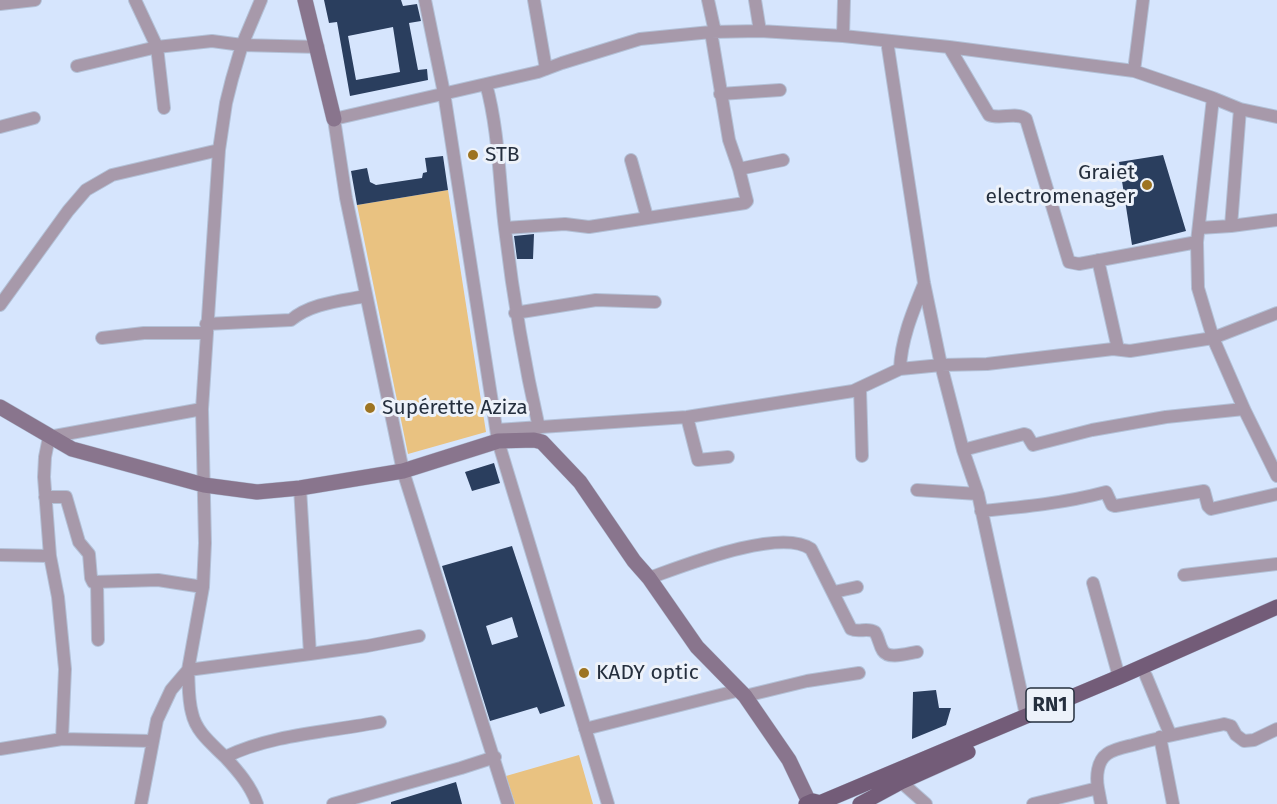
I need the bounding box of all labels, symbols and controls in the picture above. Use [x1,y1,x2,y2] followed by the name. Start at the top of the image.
[485,142,520,168] place label: STB
[466,148,480,162] marker: STB
[986,160,1135,210] place label: Graiet electromenager
[1140,178,1154,192] marker: Graiet electromenager
[382,395,528,421] place label: Supérette Aziza
[363,401,377,415] marker: Supérette Aziza
[596,660,699,686] place label: KADY optic
[577,666,591,680] marker: KADY optic
[1026,688,1074,722] road number: RN1

